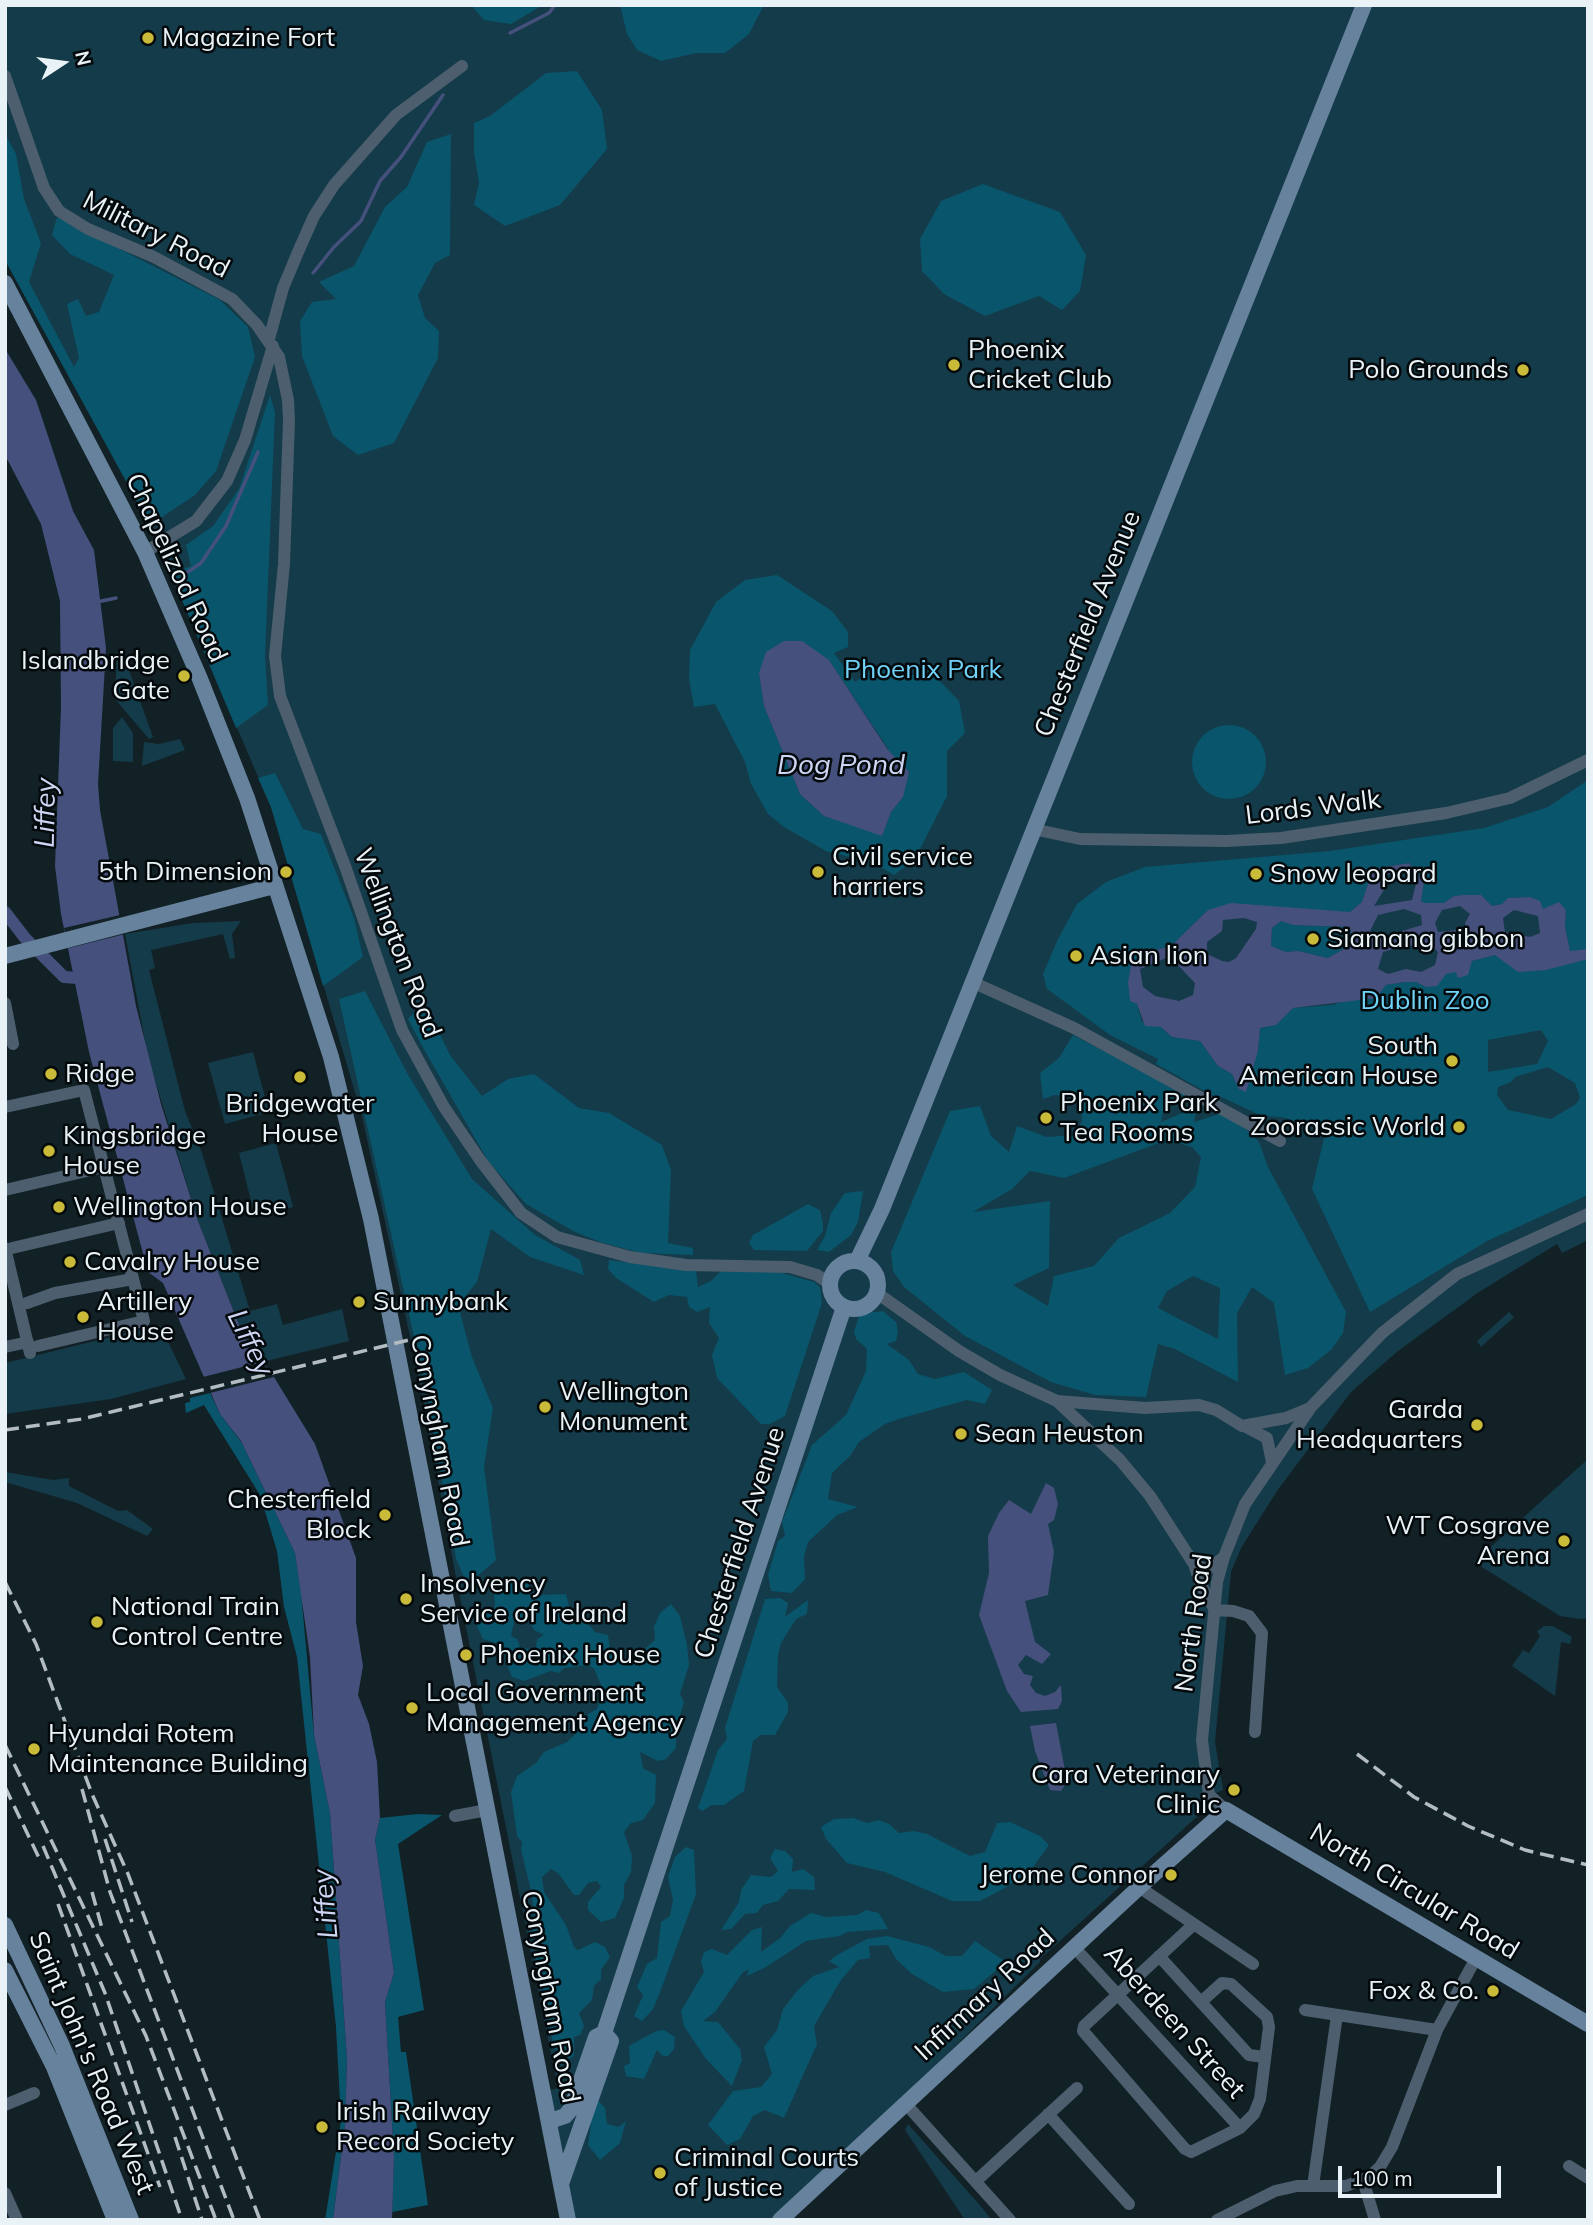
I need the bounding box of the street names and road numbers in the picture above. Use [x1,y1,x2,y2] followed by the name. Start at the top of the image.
[78,185,234,285] street label: Military Road
[119,469,233,667] street label: Chapelizod Road
[1028,506,1148,742] street label: Chesterfield Avenue
[1244,784,1382,832] street label: Lords Walk
[346,844,448,1042] street label: Wellington Road
[403,1332,475,1550] street label: Conyngham Road
[688,1423,792,1663] street label: Chesterfield Avenue
[1169,1552,1219,1694] street label: North Road
[1304,1817,1524,1967] street label: North Circular Road
[514,1888,586,2106] street label: Conyngham Road
[909,1922,1061,2068] street label: Infirmary Road
[21,1927,161,2199] street label: Saint John's Road West
[1097,1939,1251,2105] street label: Aberdeen Street

